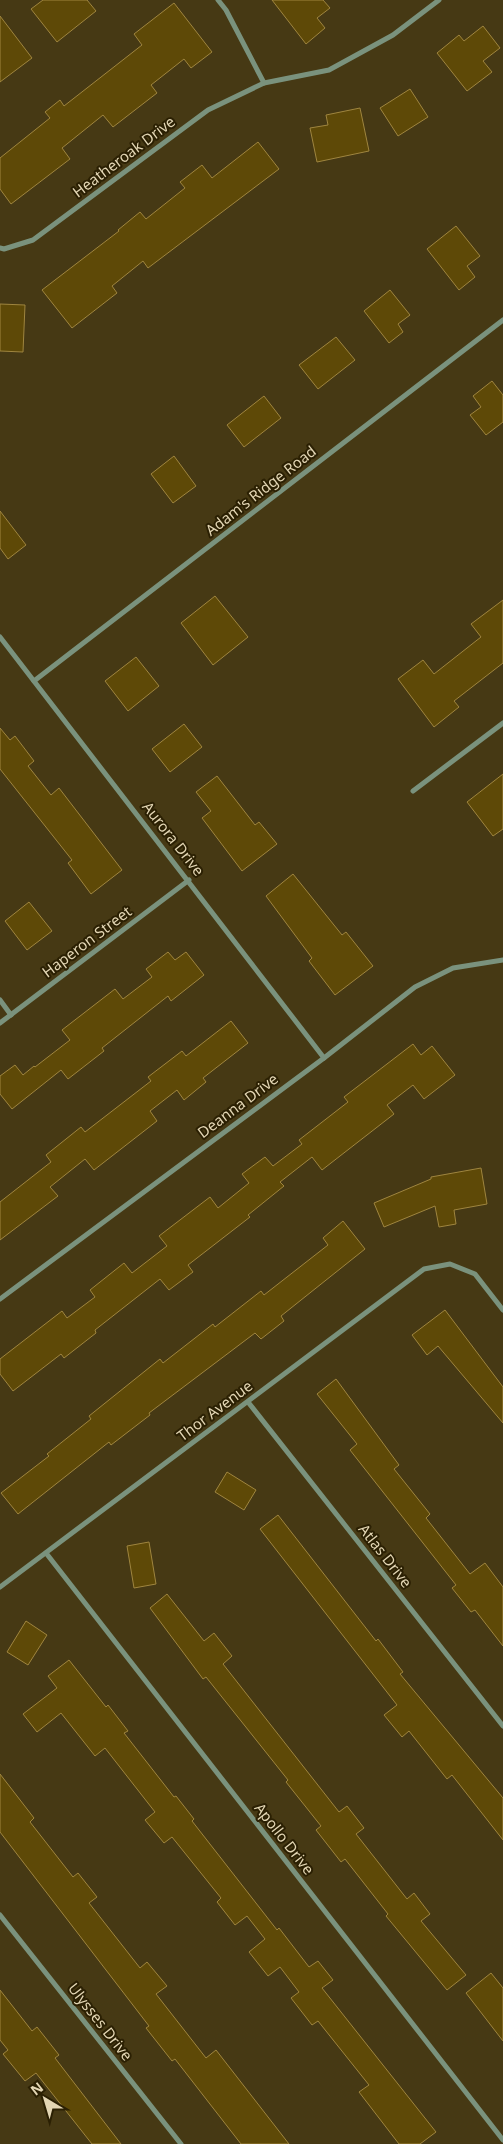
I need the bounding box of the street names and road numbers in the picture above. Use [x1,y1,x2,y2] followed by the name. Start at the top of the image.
[68,111,179,201] street label: Heatheroak Drive
[201,441,320,540] street label: Adam's Ridge Road
[138,797,209,880] street label: Aurora Drive
[38,901,136,981] street label: Haperon Street
[193,1068,282,1142] street label: Deanna Drive
[173,1375,256,1445] street label: Thor Avenue
[355,1519,417,1591] street label: Atlas Drive
[251,1798,319,1878] street label: Apollo Drive
[64,1978,137,2064] street label: Ulysses Drive

